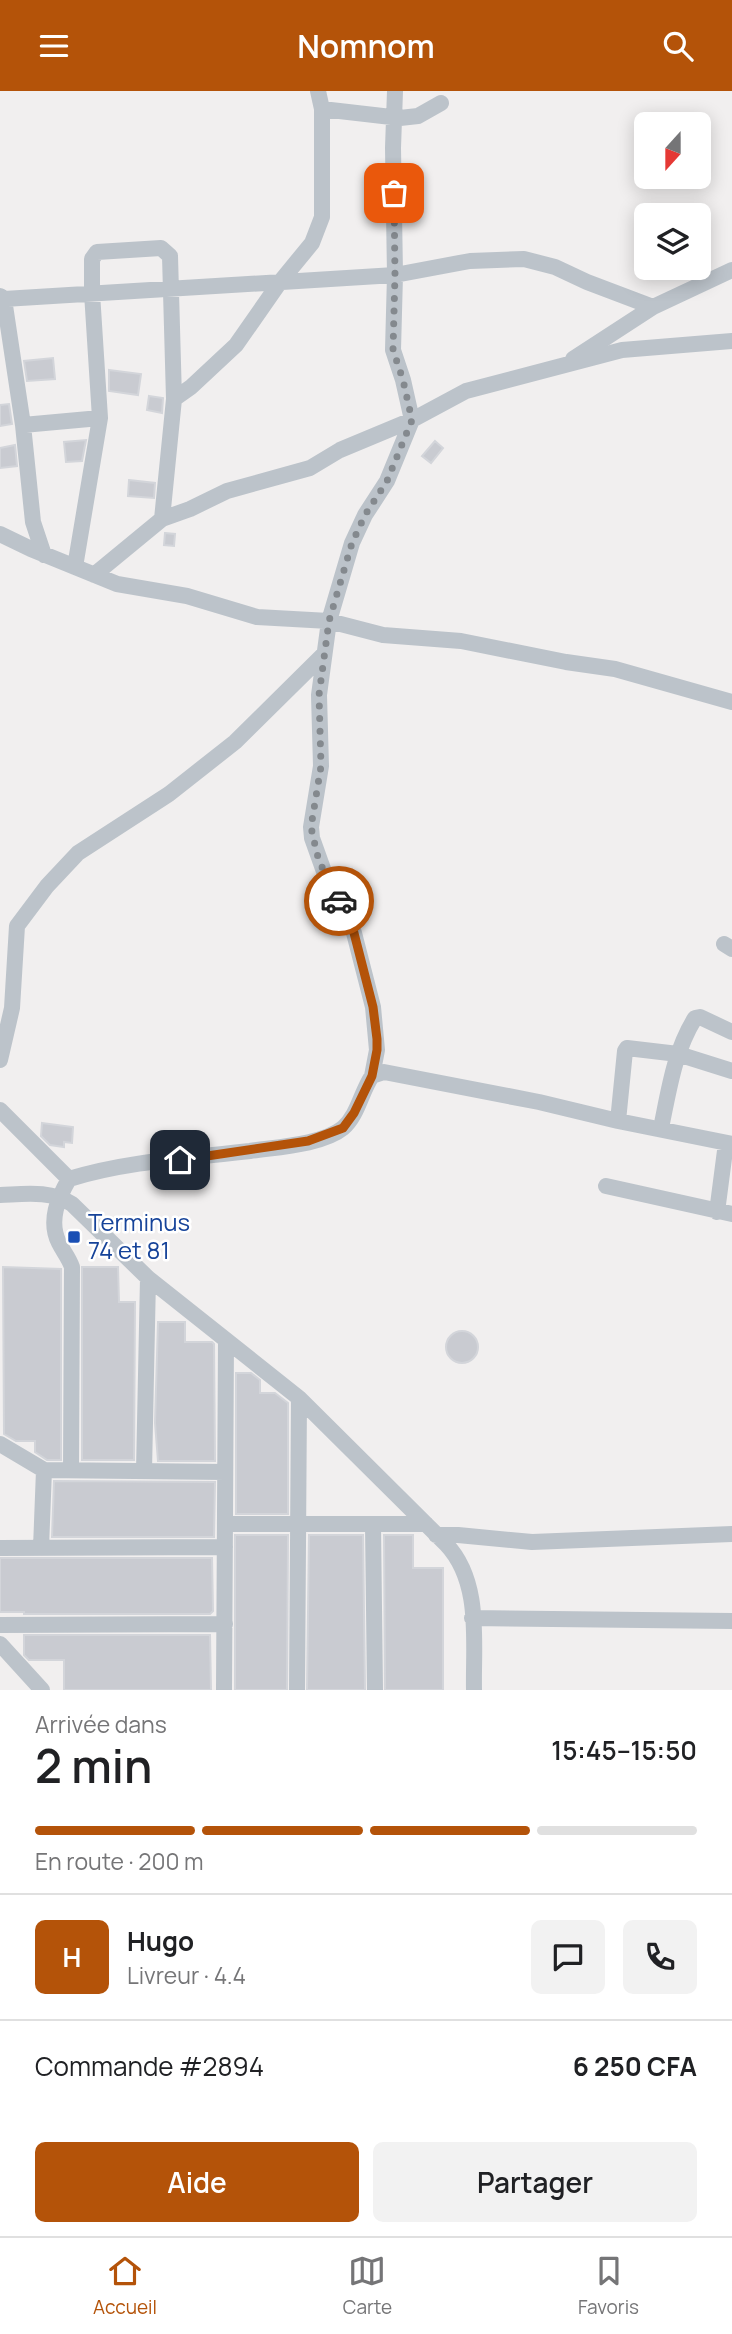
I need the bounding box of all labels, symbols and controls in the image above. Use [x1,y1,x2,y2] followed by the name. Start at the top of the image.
[297,24,435,68] text: Nomnom
[35,27,73,65] icon: menu
[659,27,697,65] icon: search
[634,112,710,189] north arrow
[634,112,711,280] map controls
[364,163,424,223] pin
[375,174,413,212] icon: bag
[634,203,711,280] button: layers
[304,866,374,936] courier
[320,882,358,920] icon: car
[150,1130,210,1190] pin
[161,1141,199,1179] icon: home
[88,1205,190,1266] place label: Terminus 74 et 81
[66,1229,82,1245] marker: Terminus 74 et 81
[35,1708,167,1740] text: Arrivée dans
[551,1732,697,1768] text: 15:45–15:50
[35,1734,152,1797] text: 2 min
[35,1845,204,1877] text: En route · 200 m
[531,1920,605,1994] button: chat
[623,1920,697,1994] button: phone
[127,1923,194,1959] text: Hugo
[63,1939,81,1975] text: H
[127,1959,246,1991] text: Livreur · 4.4
[35,2048,264,2084] text: Commande #2894
[573,2048,697,2084] text: 6 250 CFA
[35,2142,359,2222] button: Aide
[373,2142,697,2222] button: Partager
[93,2252,157,2320] tab: Accueil
[343,2252,392,2320] tab: Carte
[578,2252,639,2320] tab: Favoris

